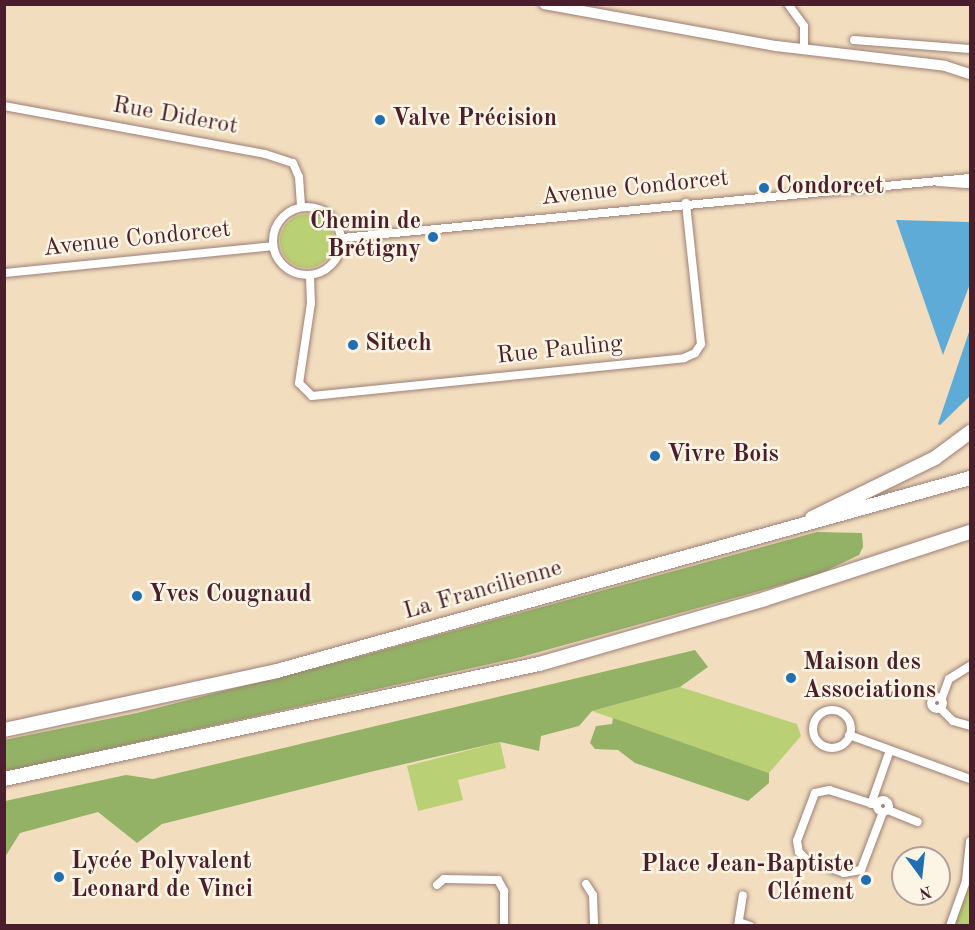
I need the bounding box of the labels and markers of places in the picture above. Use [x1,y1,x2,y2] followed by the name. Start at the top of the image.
[392,106,557,134] place label: Valve Précision
[373,113,387,127] marker: Valve Précision
[776,174,884,202] place label: Condorcet
[757,181,771,195] marker: Condorcet
[310,209,421,265] place label: Chemin de Brétigny
[426,230,440,244] marker: Chemin de Brétigny
[365,331,432,359] place label: Sitech
[346,338,360,352] marker: Sitech
[667,442,779,470] place label: Vivre Bois
[648,449,662,463] marker: Vivre Bois
[149,582,312,610] place label: Yves Cougnaud
[130,589,144,603] marker: Yves Cougnaud
[803,650,936,706] place label: Maison des Associations
[784,671,798,685] marker: Maison des Associations
[71,849,253,905] place label: Lycée Polyvalent Leonard de Vinci
[641,852,854,908] place label: Place Jean-Baptiste Clément
[52,870,66,884] marker: Lycée Polyvalent Leonard de Vinci
[859,873,873,887] marker: Place Jean-Baptiste Clément

